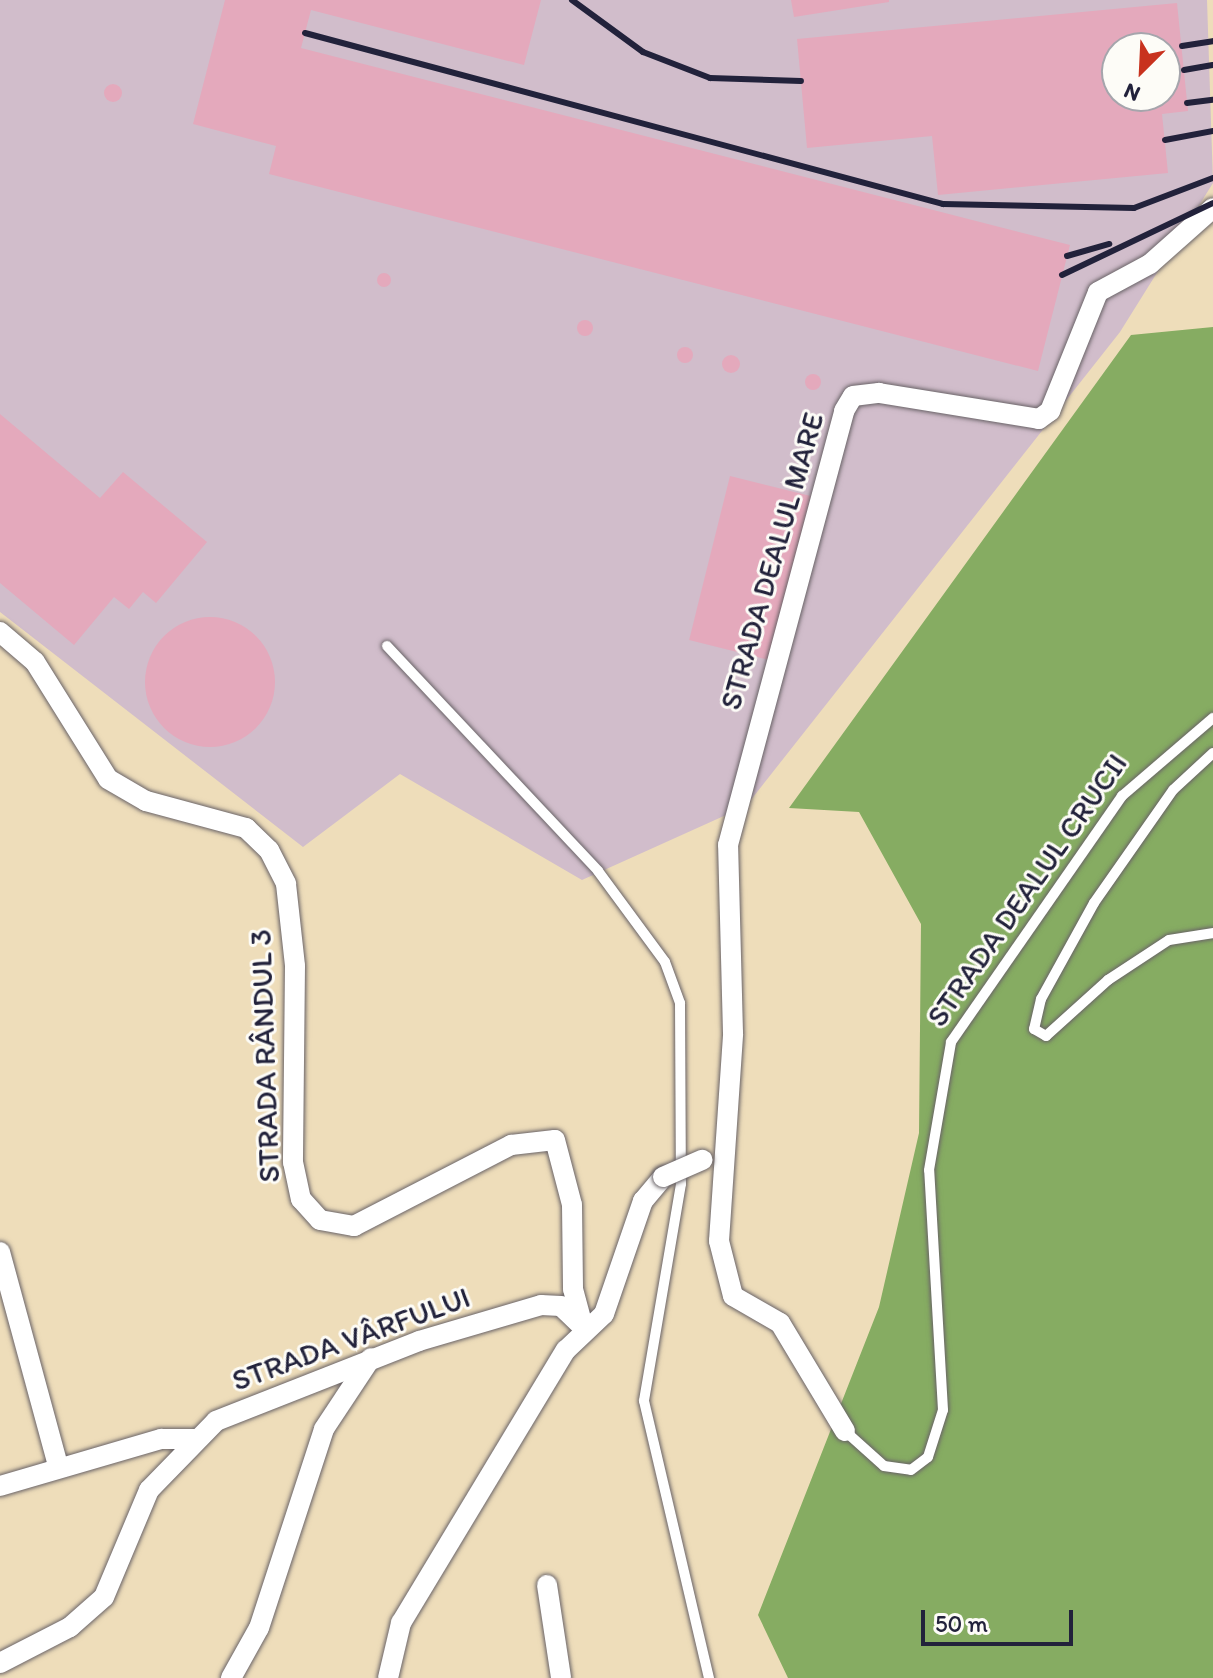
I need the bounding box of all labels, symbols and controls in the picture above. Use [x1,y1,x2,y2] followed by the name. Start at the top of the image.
[1101,32,1181,112] north arrow
[1120,77,1144,108] text: N
[712,408,832,714] street label: STRADA DEALUL MARE
[919,746,1135,1034] street label: STRADA DEALUL CRUCII
[243,929,287,1183] street label: STRADA RÂNDUL 3
[226,1279,476,1399] street label: STRADA VÂRFULUI
[925,1594,1077,1644] scale bar
[935,1609,988,1638] text: 50 m

